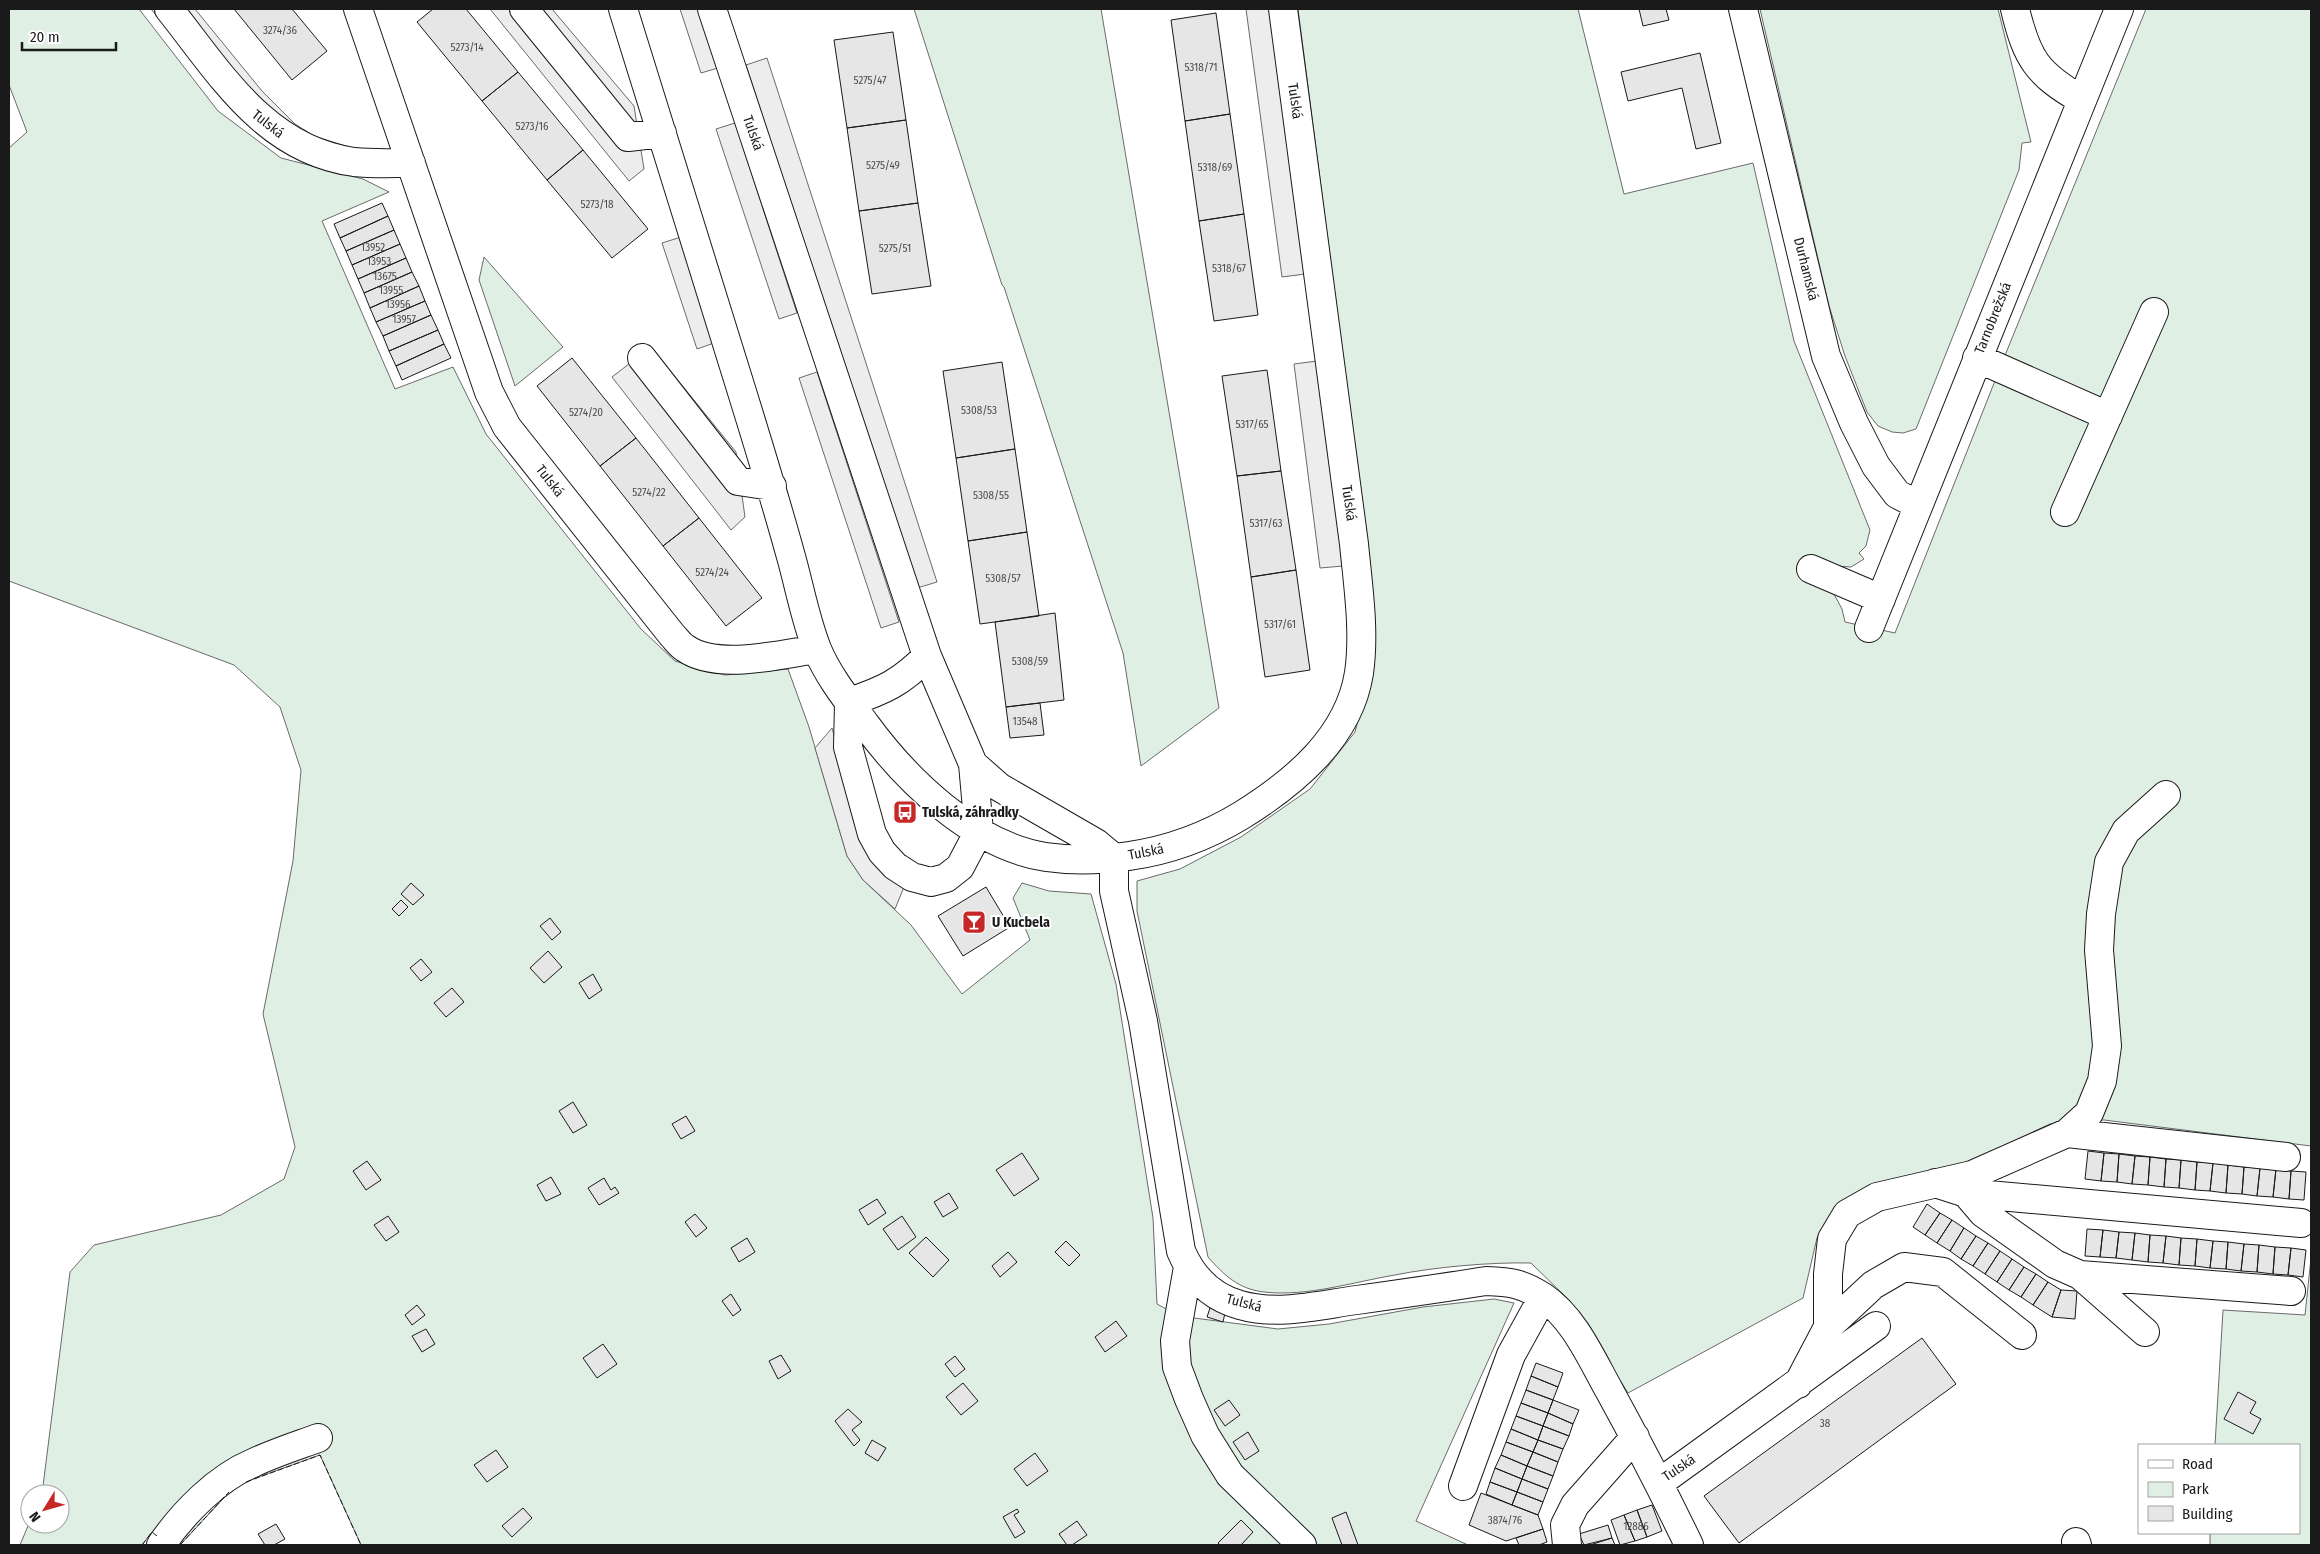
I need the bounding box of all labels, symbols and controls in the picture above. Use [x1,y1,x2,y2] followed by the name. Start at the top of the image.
[22,20,116,52] scale bar
[263,24,298,37] house number: 3274/36
[30,28,60,46] text: 20 m
[451,41,484,54] house number: 5273/14
[1184,61,1218,74] house number: 5318/71
[853,74,887,87] house number: 5275/47
[1284,82,1306,120] street label: Tulská
[249,106,288,142] street label: Tulská
[739,113,767,153] street label: Tulská
[515,120,549,133] house number: 5273/16
[866,159,900,172] house number: 5275/49
[1198,161,1232,174] house number: 5318/69
[580,198,614,211] house number: 5273/18
[1790,236,1822,302] street label: Durhamská
[361,241,385,254] house number: 13952
[879,242,911,255] house number: 5275/51
[367,255,391,268] house number: 13953
[1212,262,1247,275] house number: 5318/67
[373,270,397,283] house number: 13675
[1971,280,2015,356] street label: Tarnobrežská
[379,284,403,297] house number: 13955
[386,298,411,311] house number: 13956
[392,313,416,326] house number: 13957
[961,404,997,417] house number: 5308/53
[569,406,603,419] house number: 5274/20
[1235,418,1269,431] house number: 5317/65
[532,462,568,501] street label: Tulská
[1338,484,1360,522] street label: Tulská
[632,486,666,499] house number: 5274/22
[973,489,1009,502] house number: 5308/55
[1249,517,1283,530] house number: 5317/63
[695,566,729,579] house number: 5274/24
[985,572,1021,585] house number: 5308/57
[1264,618,1296,631] house number: 5317/61
[1012,655,1048,668] house number: 5308/59
[1012,715,1038,728] house number: 13548
[892,799,918,825] bus stop icon: Tulská, záhradky
[922,804,1019,821] place label: Tulská, záhradky
[1127,840,1165,864] street label: Tulská
[961,909,987,935] bar icon: U Kucbela
[992,914,1050,931] place label: U Kucbela
[1224,1290,1264,1316] street label: Tulská
[1820,1417,1831,1430] house number: 38
[2138,1444,2300,1534] legend
[1659,1451,1699,1485] street label: Tulská
[2182,1455,2213,1473] text: Road
[2182,1480,2209,1498] text: Park
[20,1484,70,1534] north arrow
[2182,1505,2233,1523] text: Building
[26,1508,44,1525] text: N
[1488,1514,1523,1527] house number: 3874/76
[1623,1520,1649,1533] house number: 12886

